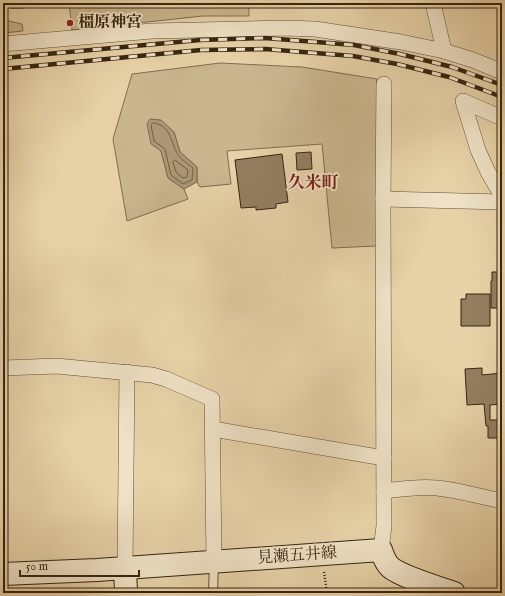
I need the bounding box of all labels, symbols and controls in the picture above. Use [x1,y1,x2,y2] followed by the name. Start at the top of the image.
[78,13,142,33] place label: 橿原神宮
[65,18,75,28] marker: 橿原神宮
[288,173,339,194] district label: 久米町
[256,543,338,569] street label: 見瀬五井線
[20,552,139,578] scale bar
[26,559,48,574] text: 50 m

